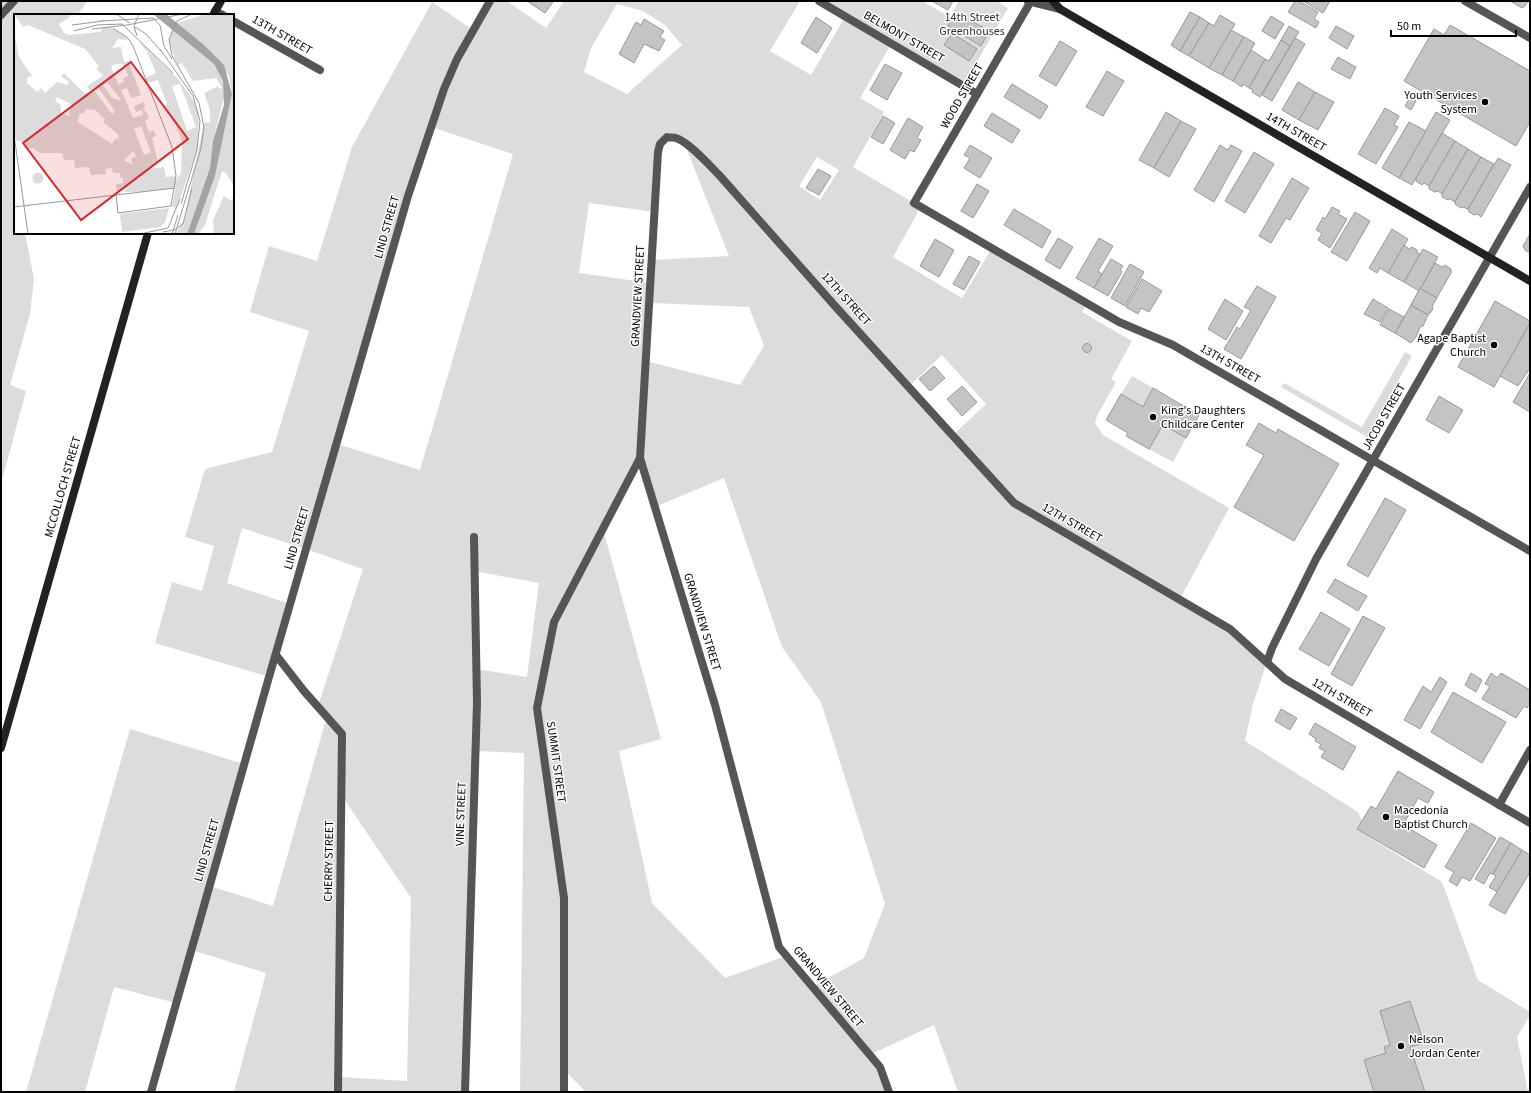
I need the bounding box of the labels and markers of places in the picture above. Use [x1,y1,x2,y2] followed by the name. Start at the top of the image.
[1403,87,1477,118] place label: Youth Services System
[1480,97,1490,107] marker: Youth Services System
[1417,330,1486,361] place label: Agape Baptist Church
[1489,340,1499,350] marker: Agape Baptist Church
[1161,402,1245,433] place label: King's Daughters Childcare Center
[1148,412,1158,422] marker: King's Daughters Childcare Center
[1394,802,1468,833] place label: Macedonia Baptist Church
[1381,812,1391,822] marker: Macedonia Baptist Church
[1409,1031,1481,1062] place label: Nelson Jordan Center
[1396,1041,1406,1051] marker: Nelson Jordan Center

